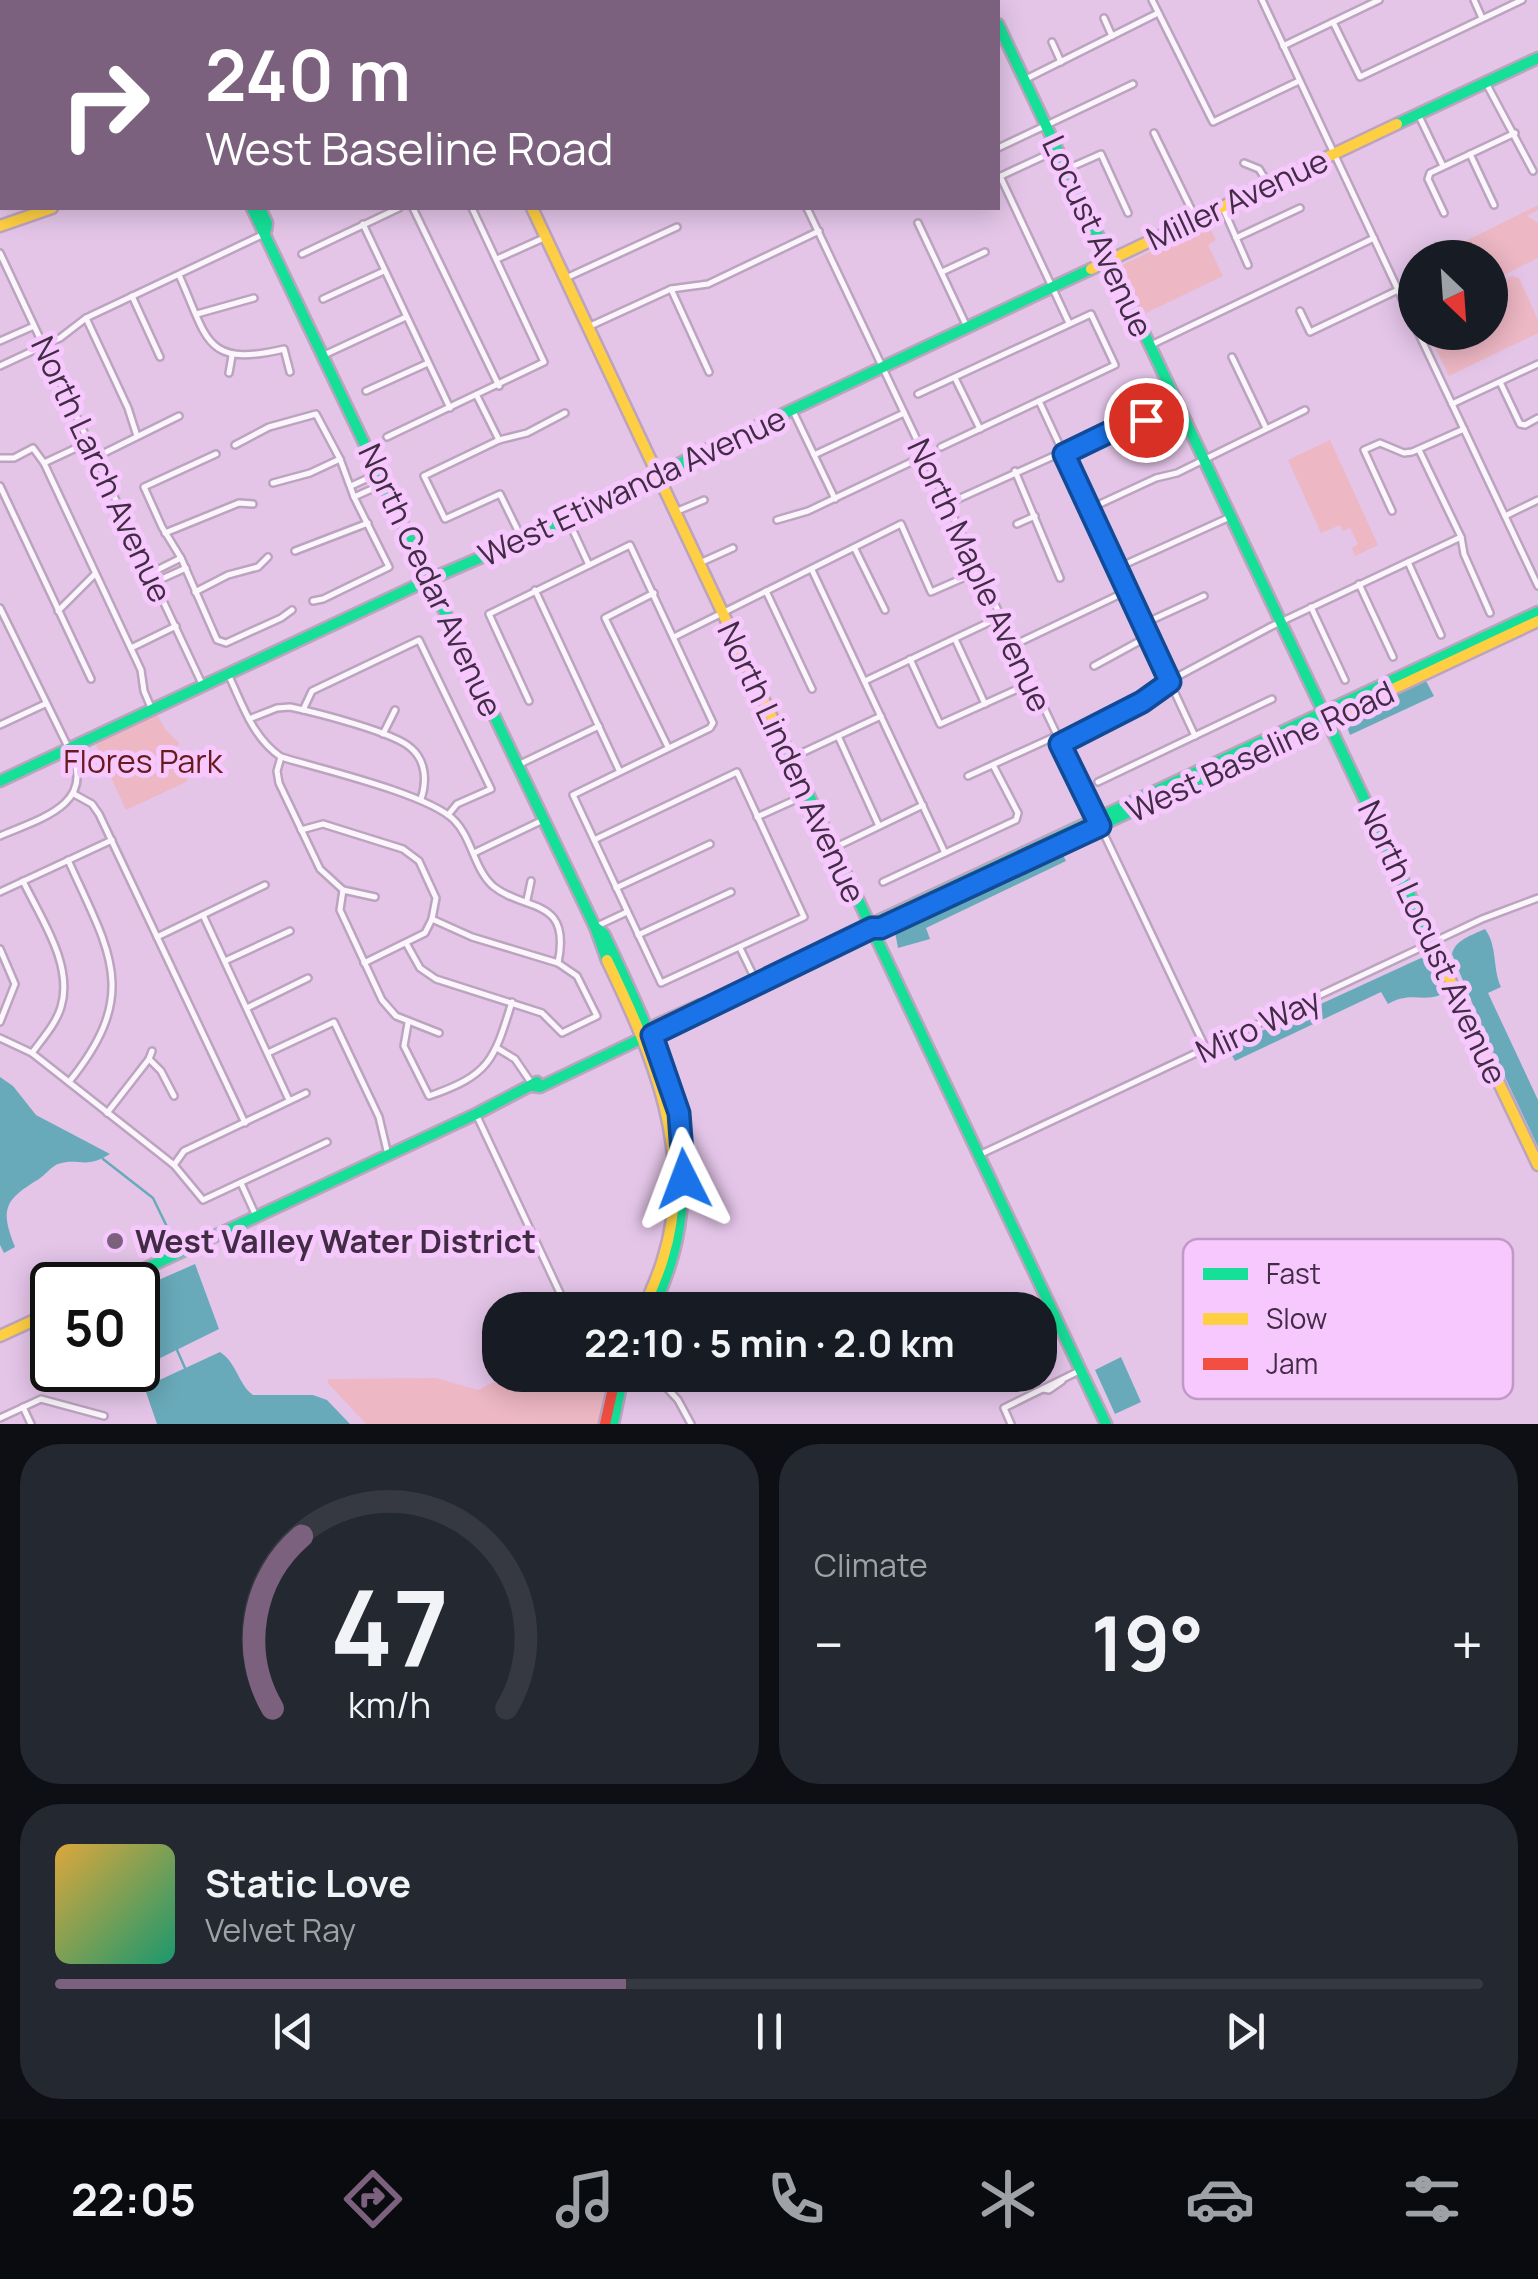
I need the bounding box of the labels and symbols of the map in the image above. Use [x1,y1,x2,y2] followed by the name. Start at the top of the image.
[1032,128,1164,344] street label: Locust Avenue
[1139,138,1335,260] street label: Miller Avenue
[1398,240,1508,350] north arrow
[21,329,183,609] street label: North Larch Avenue
[1104,378,1189,463] pin
[471,395,793,577] street label: West Etiwanda Avenue
[897,431,1063,719] street label: North Maple Avenue
[348,436,514,724] street label: North Cedar Avenue
[708,614,876,910] street label: North Linden Avenue
[1119,670,1401,832] street label: West Baseline Road
[63,739,224,783] park label: Flores Park
[1348,793,1518,1091] street label: North Locust Avenue
[1188,977,1328,1073] street label: Miro Way
[632,1127,736,1231] position arrow
[135,1219,536,1263] place label: West Valley Water District
[104,1230,126,1252] marker: West Valley Water District
[1183,1239,1513,1399] legend
[1266,1254,1321,1292] text: Fast
[30,1262,160,1392] speed limit sign: 50
[1266,1299,1327,1337] text: Slow
[1266,1344,1318,1382] text: Jam

